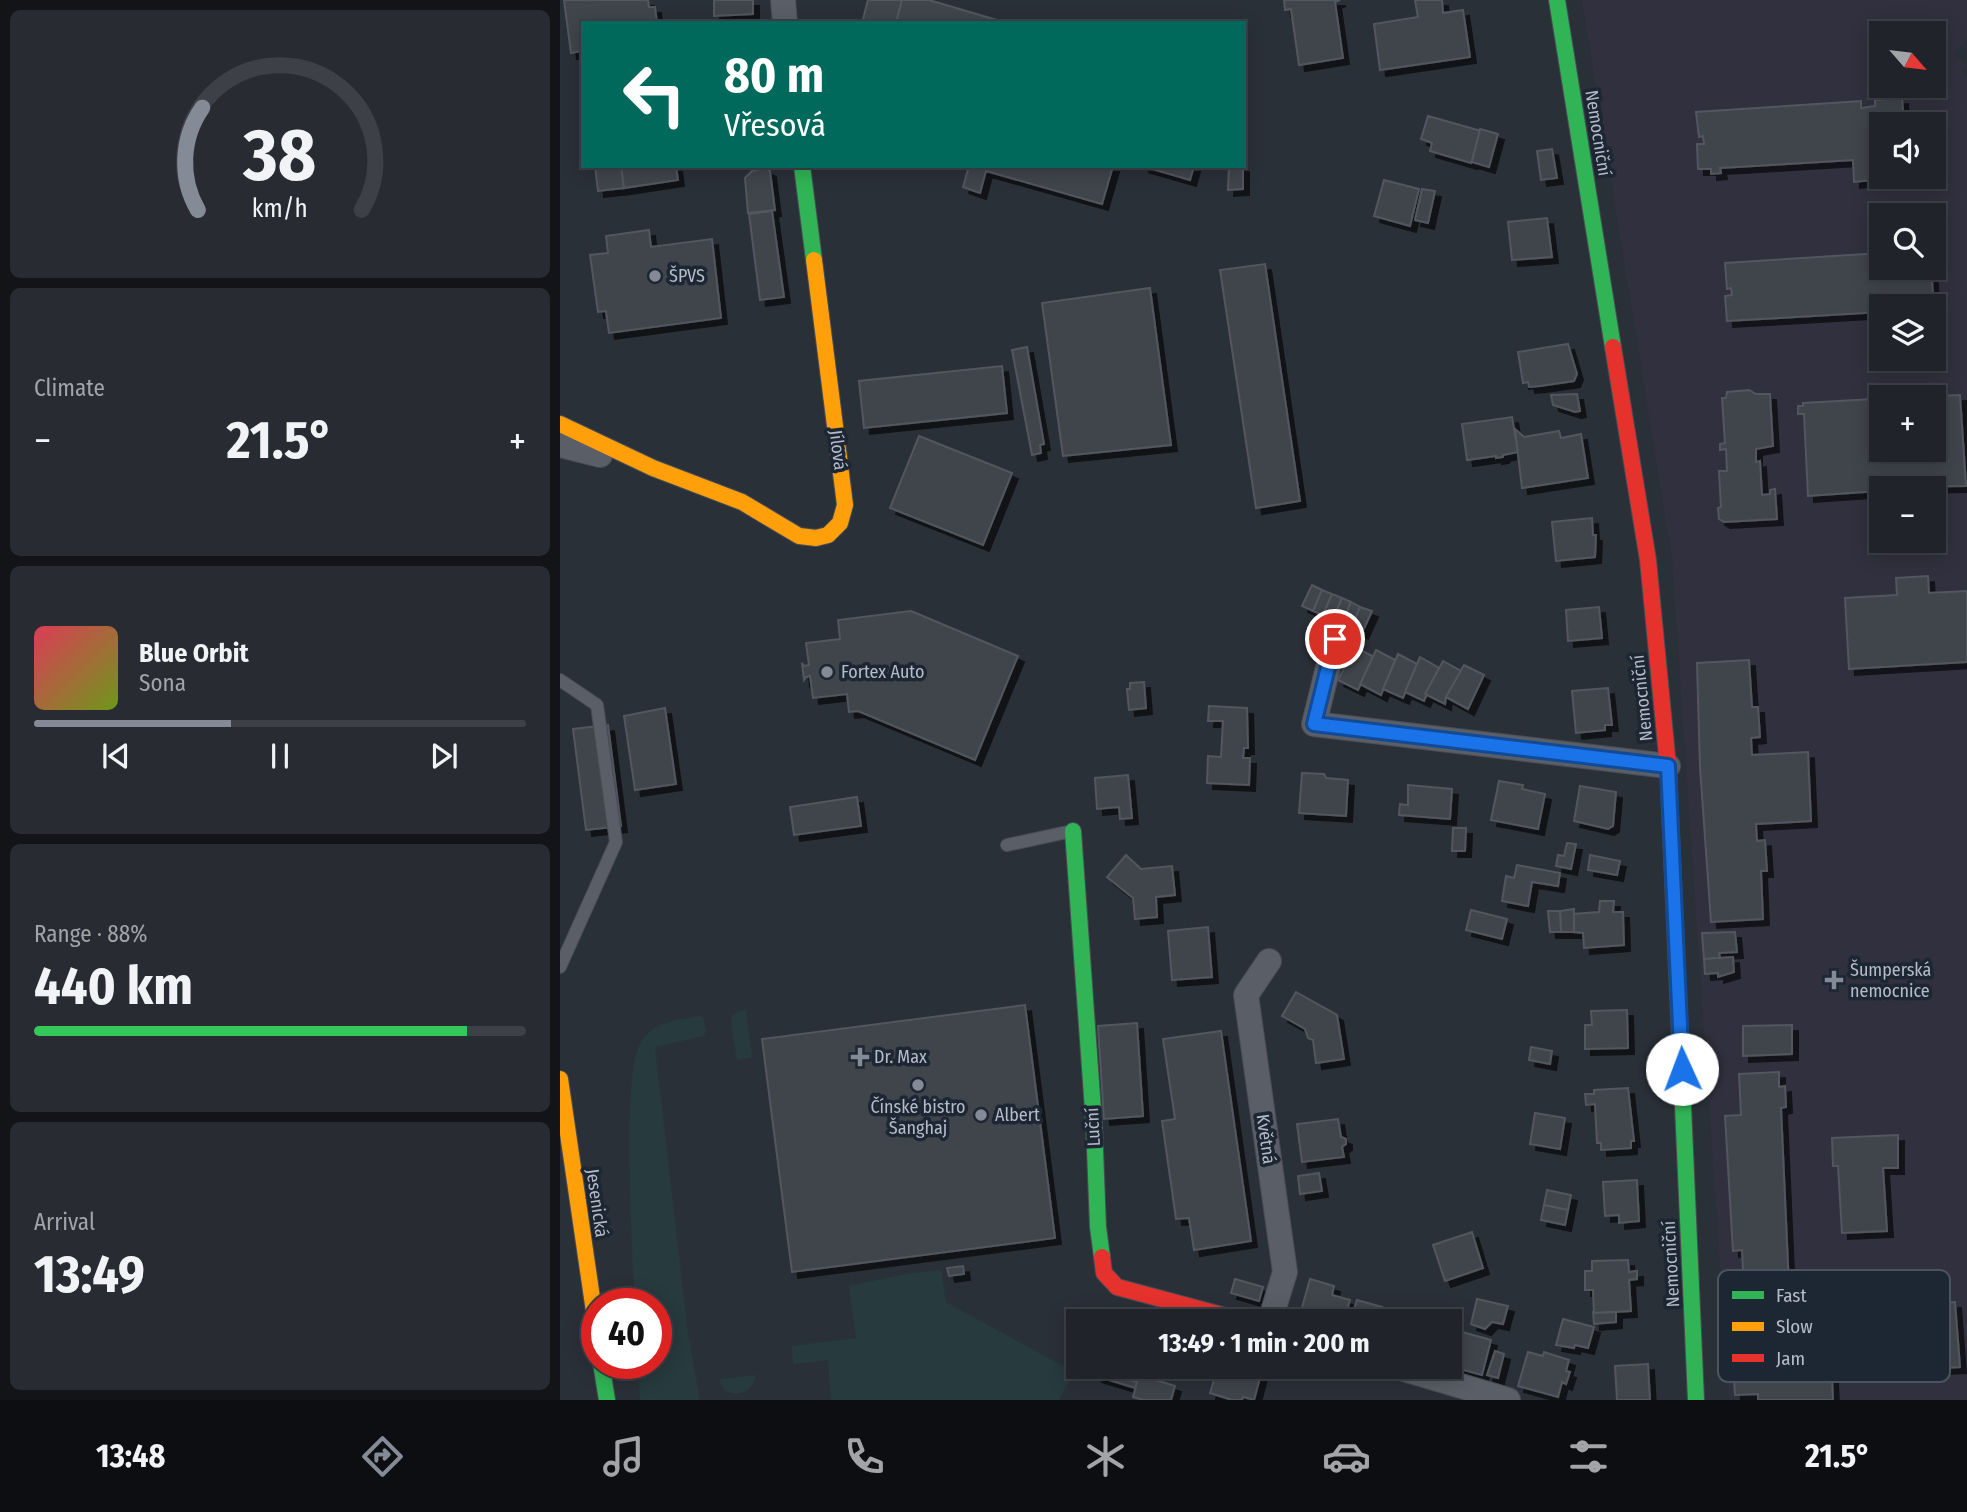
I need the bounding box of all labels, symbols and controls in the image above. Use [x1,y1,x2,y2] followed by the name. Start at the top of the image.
[1869,21,1946,98] north arrow
[1869,21,1946,553] map controls
[724,46,824,105] text: 80 m
[609,49,700,140] icon: left
[1580,89,1616,178] street label: Nemocniční
[724,106,826,144] text: Vřesová
[243,112,316,199] text: 38
[1869,112,1946,189] button: sound
[252,194,308,224] text: km/h
[1869,203,1946,280] button: search
[669,265,705,287] place label: ŠPVS
[647,268,663,284] marker: ŠPVS
[1869,294,1946,371] button: layers
[34,374,105,402] text: Climate
[1869,385,1946,462] button: +
[226,409,333,472] text: 21.5°
[34,418,51,464] text: −
[509,418,526,464] text: +
[825,429,851,472] street label: Jílová
[1869,476,1946,553] button: −
[1305,609,1365,669] pin
[1316,620,1354,658] icon: arrive
[139,638,249,669] text: Blue Orbit
[1626,653,1657,742] street label: Nemocniční
[841,661,924,683] place label: Fortex Auto
[819,664,835,680] marker: Fortex Auto
[139,669,186,697] text: Sona
[97,737,135,775] icon: previous
[261,737,299,775] icon: pause
[425,737,463,775] icon: next
[34,920,147,948] text: Range · 88%
[34,955,193,1018] text: 440 km
[1850,959,1931,1002] place label: Šumperská nemocnice
[1824,970,1844,990] marker: Šumperská nemocnice
[1645,1032,1719,1106] position arrow
[874,1046,927,1068] place label: Dr. Max
[852,1049,868,1065] marker: Dr. Max
[910,1077,926,1093] marker: Čínské bistro Šanghaj
[870,1096,966,1139] place label: Čínské bistro Šanghaj
[995,1104,1040,1126] place label: Albert
[973,1107,989,1123] marker: Albert
[1081,1107,1105,1147] street label: Luční
[1252,1113,1280,1166] street label: Květná
[581,1167,613,1239] street label: Jesenická
[34,1208,95,1236] text: Arrival
[1658,1220,1684,1308] street label: Nemocniční
[34,1243,145,1306] text: 13:49
[1718,1270,1950,1382] legend
[1776,1284,1807,1307] text: Fast
[581,1288,672,1379] speed limit sign: 40
[1776,1315,1813,1338] text: Slow
[1158,1328,1370,1359] text: 13:49 · 1 min · 200 m
[1776,1347,1805,1370] text: Jam
[358,1432,407,1481] icon: directions
[599,1432,648,1481] icon: music
[840,1432,889,1481] icon: phone
[1081,1432,1130,1481] icon: climate
[1322,1432,1371,1481] icon: car
[1564,1432,1613,1481] icon: filters
[96,1437,165,1475] text: 13:48
[1805,1437,1871,1475] text: 21.5°

